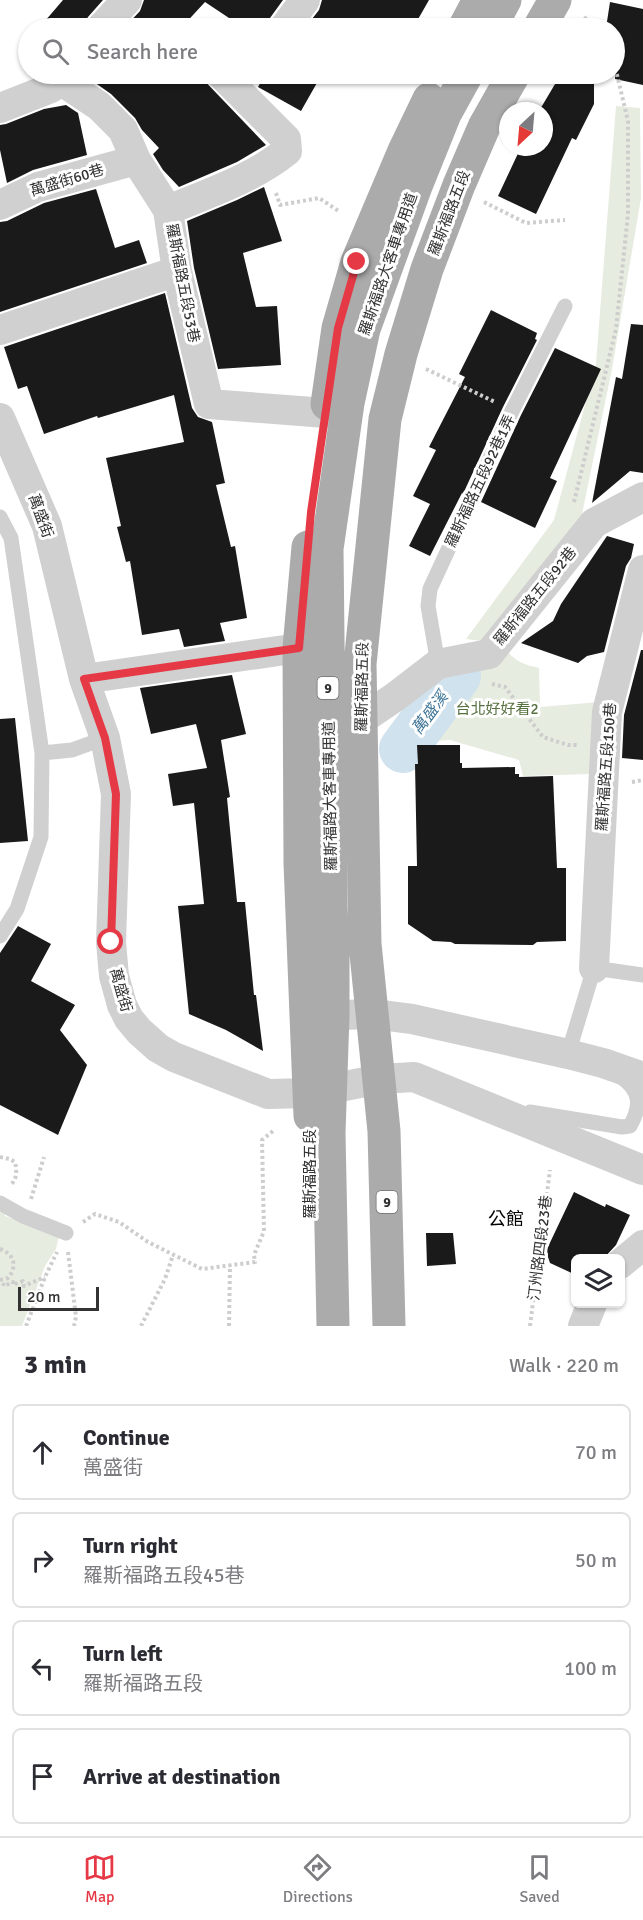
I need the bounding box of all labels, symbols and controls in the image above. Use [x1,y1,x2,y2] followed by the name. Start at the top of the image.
[18,18,625,84] search box
[39,35,72,68] icon: search
[87,38,198,65] text: Search here
[499,102,553,156] north arrow
[28,160,106,200] street label: 萬盛街60巷
[424,168,474,258] street label: 羅斯福路五段
[355,190,421,338] street label: 羅斯福路大客車專用道
[163,222,203,344] street label: 羅斯福路五段53巷
[343,248,369,274] route end
[441,412,519,550] street label: 羅斯福路五段92巷1弄
[25,492,57,540] street label: 萬盛街
[490,543,580,649] street label: 羅斯福路五段92巷
[352,642,372,732] street label: 羅斯福路五段
[318,677,338,699] road number: 9
[408,686,454,738] water label: 萬盛溪
[455,700,539,718] park label: 台北好好看2
[593,702,619,832] street label: 羅斯福路五段150巷
[320,721,340,871] street label: 羅斯福路大客車專用道
[97,928,123,954] route start
[106,966,136,1014] street label: 萬盛街
[301,1129,319,1219] street label: 羅斯福路五段
[376,1191,398,1213] road number: 9
[525,1194,555,1302] street label: 汀州路四段23巷
[488,1208,524,1230] district label: 公館
[571,1254,625,1308] map controls
[571,1254,625,1308] button: layers
[18,1284,99,1312] scale bar
[27,1287,61,1307] text: 20 m
[24,1349,87,1381] text: 3 min
[509,1353,619,1378] text: Walk · 220 m
[83,1424,170,1451] text: Continue
[26,1436,59,1469] icon: ahead
[575,1440,617,1465] text: 70 m
[83,1455,143,1480] text: 萬盛街
[83,1532,178,1559] text: Turn right
[26,1544,59,1577] icon: right
[575,1548,617,1573] text: 50 m
[83,1563,245,1588] text: 羅斯福路五段45巷
[83,1640,163,1667] text: Turn left
[26,1652,59,1685] icon: left
[564,1656,617,1681] text: 100 m
[83,1671,203,1696] text: 羅斯福路五段
[26,1760,59,1793] icon: arrive
[83,1763,280,1790] text: Arrive at destination
[83,1851,116,1907] tab: Map
[283,1851,353,1907] tab: Directions
[519,1851,560,1907] tab: Saved

